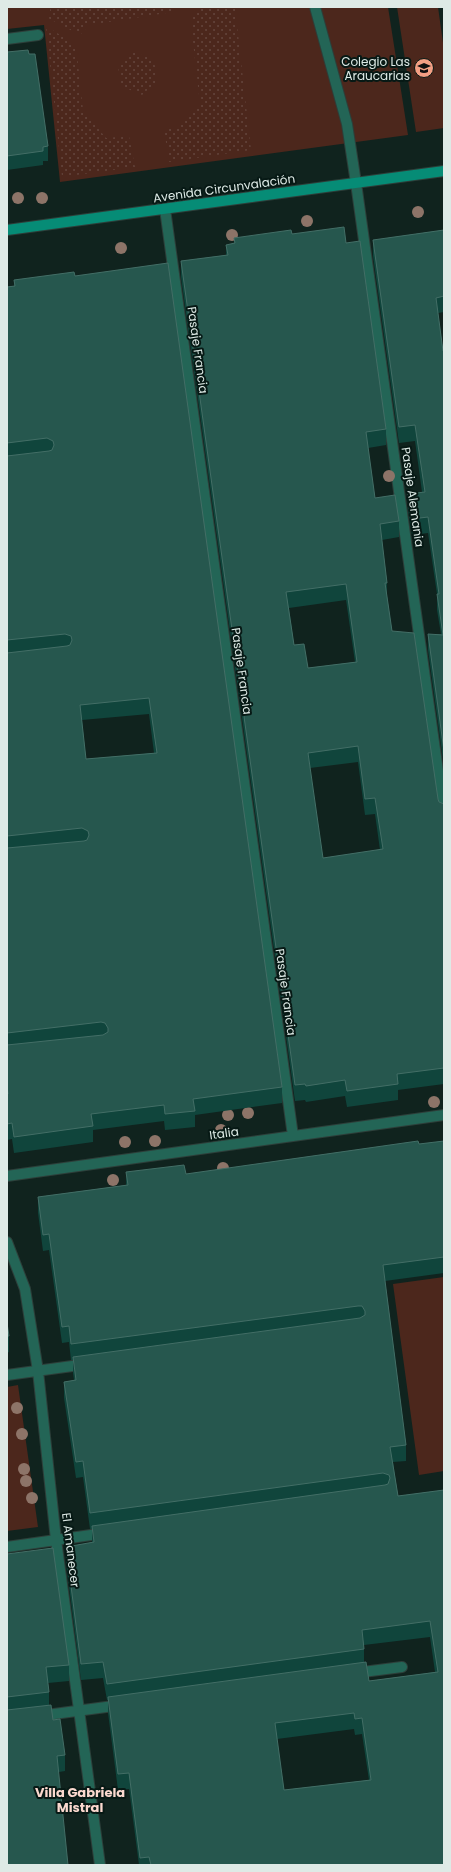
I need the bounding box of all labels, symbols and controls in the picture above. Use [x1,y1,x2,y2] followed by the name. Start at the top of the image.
[341,53,410,84] place label: Colegio Las Araucarias
[413,57,435,79] school or university icon: Colegio Las Araucarias
[152,170,296,206] street label: Avenida Circunvalación
[183,305,213,395] street label: Pasaje Francia
[398,446,428,548] street label: Pasaje Alemania
[227,626,257,716] street label: Pasaje Francia
[271,947,301,1037] street label: Pasaje Francia
[208,1123,240,1143] street label: Italia
[58,1512,84,1589] street label: El Amanecer
[35,1783,125,1817] district label: Villa Gabriela Mistral

